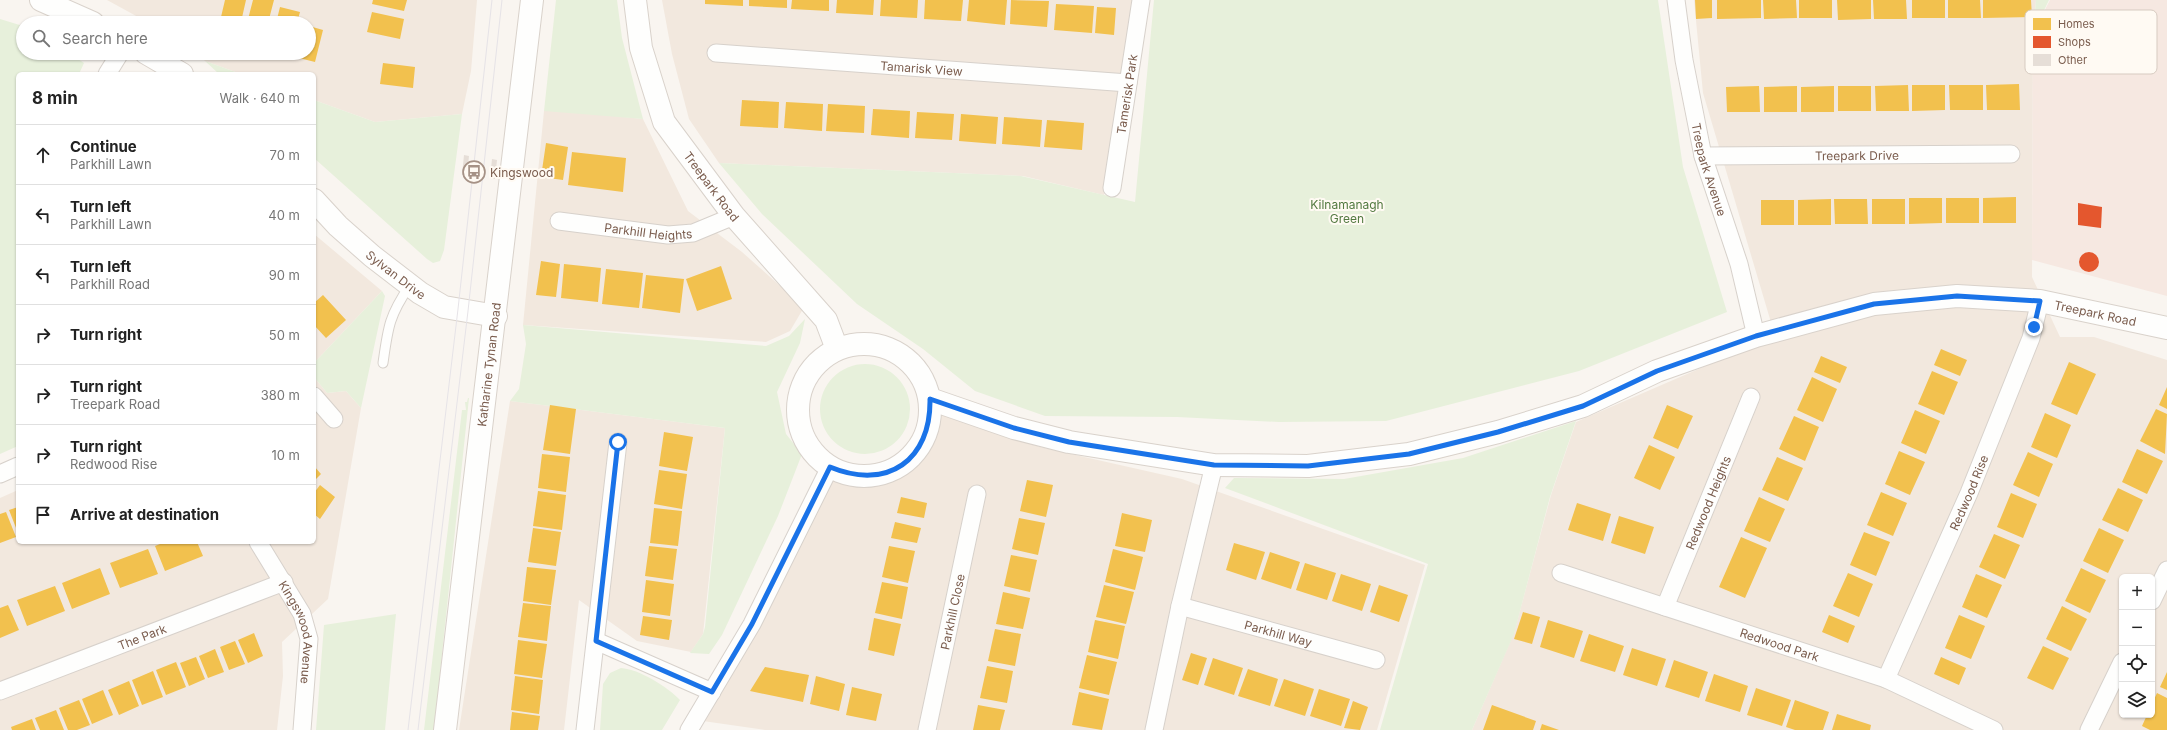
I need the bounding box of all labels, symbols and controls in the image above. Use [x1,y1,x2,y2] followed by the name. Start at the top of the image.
[2025,10,2157,74] legend
[16,16,316,60] search box
[2058,17,2095,31] text: Homes
[30,27,52,49] icon: search
[62,29,148,48] text: Search here
[2058,35,2091,49] text: Shops
[1113,53,1140,135] street label: Tamerisk Park
[2058,53,2087,67] text: Other
[880,57,963,78] street label: Tamarisk View
[32,88,78,108] text: 8 min
[220,90,300,106] text: Walk · 640 m
[1689,122,1730,218] street label: Treepark Avenue
[70,137,137,156] text: Continue
[32,144,54,166] icon: ahead
[270,147,300,163] text: 70 m
[1815,147,1899,163] street label: Treepark Drive
[681,148,743,224] street label: Treepark Road
[70,156,152,172] text: Parkhill Lawn
[461,159,487,185] bus stop icon: Kingswood
[490,165,553,180] place label: Kingswood
[70,197,131,216] text: Turn left
[1310,197,1384,226] park label: Kilnamanagh Green
[32,204,54,226] icon: left
[268,207,300,223] text: 40 m
[70,216,152,232] text: Parkhill Lawn
[603,219,693,243] street label: Parkhill Heights
[363,247,428,302] street label: Sylvan Drive
[70,257,131,276] text: Turn left
[32,264,54,286] icon: left
[269,267,300,283] text: 90 m
[70,276,150,292] text: Parkhill Road
[2053,297,2138,329] street label: Treepark Road
[474,302,503,427] street label: Katharine Tynan Road
[2025,318,2043,336] route end
[32,324,54,346] icon: right
[70,325,142,344] text: Turn right
[269,327,300,343] text: 50 m
[70,377,142,396] text: Turn right
[32,384,54,406] icon: right
[261,387,300,403] text: 380 m
[70,396,160,412] text: Treepark Road
[609,433,627,451] route start
[70,437,142,456] text: Turn right
[32,444,54,466] icon: right
[271,447,300,463] text: 10 m
[1946,452,1991,533] street label: Redwood Rise
[1682,453,1734,552] street label: Redwood Heights
[70,456,157,472] text: Redwood Rise
[32,504,54,526] icon: arrive
[70,505,219,524] text: Arrive at destination
[937,572,967,651] street label: Parkhill Close
[2119,574,2155,718] map controls
[2119,574,2155,610] button: +
[276,578,317,685] street label: Kingswood Avenue
[2119,610,2155,646] button: −
[1243,617,1314,650] street label: Parkhill Way
[115,620,169,653] street label: The Park
[1738,624,1822,664] street label: Redwood Park
[2119,646,2155,682] button: locate
[2119,682,2155,718] button: layers

